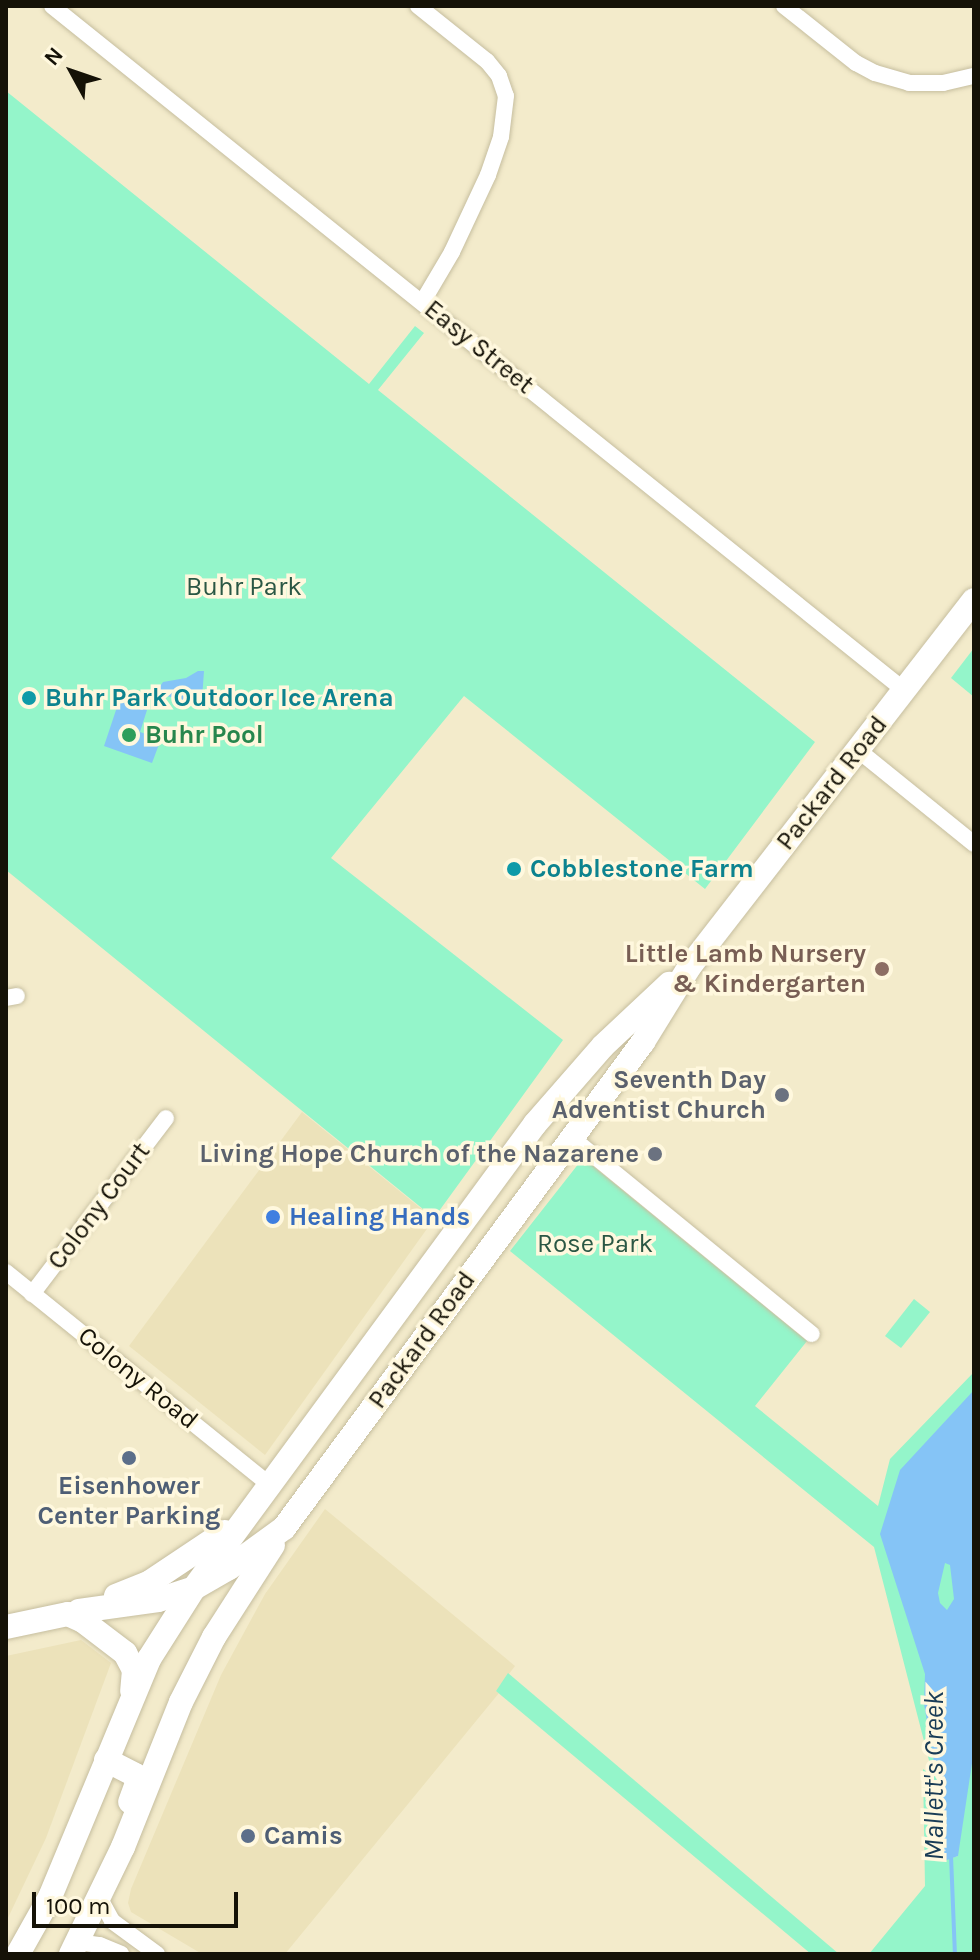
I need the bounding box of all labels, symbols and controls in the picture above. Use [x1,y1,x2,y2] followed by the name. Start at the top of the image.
[32,32,112,112] north arrow
[39,42,69,71] text: N
[418,293,540,401] street label: Easy Street
[186,571,302,603] park label: Buhr Park
[45,682,394,714] place label: Buhr Park Outdoor Ice Arena
[20,689,38,707] marker: Buhr Park Outdoor Ice Arena
[770,710,894,856] street label: Packard Road
[145,719,264,751] place label: Buhr Pool
[120,726,138,744] marker: Buhr Pool
[530,853,754,885] place label: Cobblestone Farm
[505,860,523,878] marker: Cobblestone Farm
[625,938,866,1000] place label: Little Lamb Nursery & Kindergarten
[873,960,891,978] marker: Little Lamb Nursery & Kindergarten
[552,1064,766,1126] place label: Seventh Day Adventist Church
[773,1086,791,1104] marker: Seventh Day Adventist Church
[41,1136,157,1276] street label: Colony Court
[199,1138,639,1170] place label: Living Hope Church of the Nazarene
[646,1145,664,1163] marker: Living Hope Church of the Nazarene
[289,1201,470,1233] place label: Healing Hands
[264,1208,282,1226] marker: Healing Hands
[537,1228,653,1260] park label: Rose Park
[362,1265,482,1415] street label: Packard Road
[72,1320,204,1436] street label: Colony Road
[120,1449,138,1467] marker: Eisenhower Center Parking
[37,1470,221,1532] place label: Eisenhower Center Parking
[917,1691,951,1861] water label: Mallett's Creek
[264,1820,343,1852] place label: Camis
[239,1827,257,1845] marker: Camis
[36,1876,242,1926] scale bar
[46,1892,111,1920] text: 100 m

